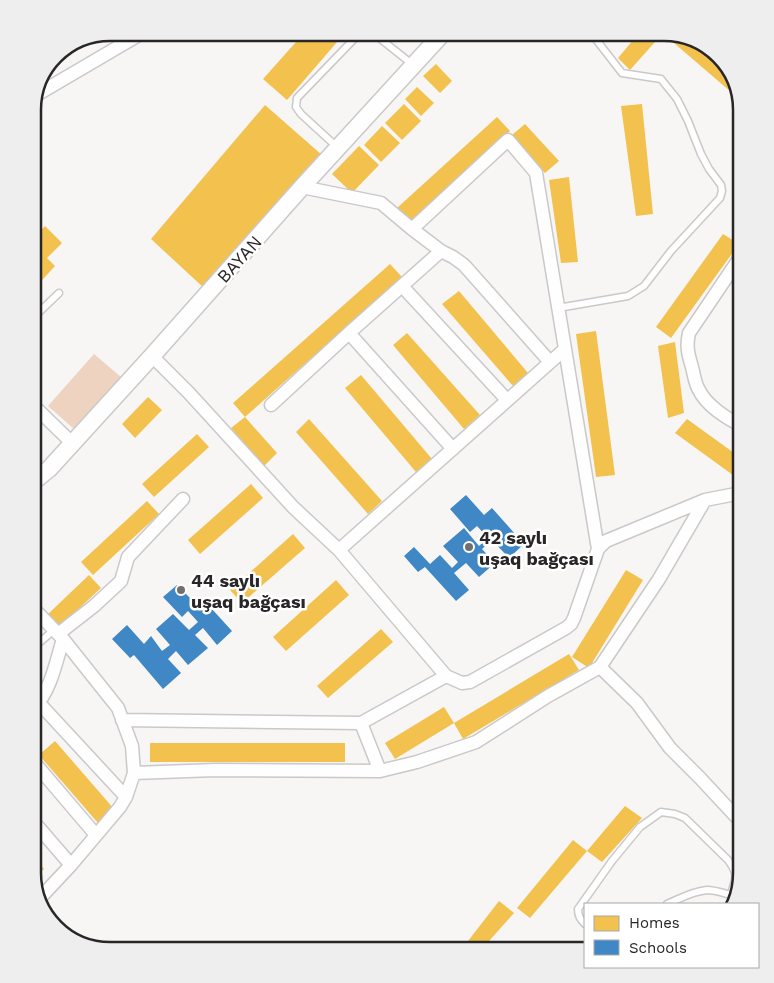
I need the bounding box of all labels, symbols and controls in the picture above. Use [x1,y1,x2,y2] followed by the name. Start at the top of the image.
[212,231,266,287] street label: BAYAN
[479,527,594,569] place label: 42 saylı uşaq bağçası
[463,541,475,553] marker: 42 saylı uşaq bağçası
[191,570,306,612] place label: 44 saylı uşaq bağçası
[175,584,187,596] marker: 44 saylı uşaq bağçası
[584,903,759,968] legend
[629,914,680,932] text: Homes
[629,939,687,957] text: Schools

